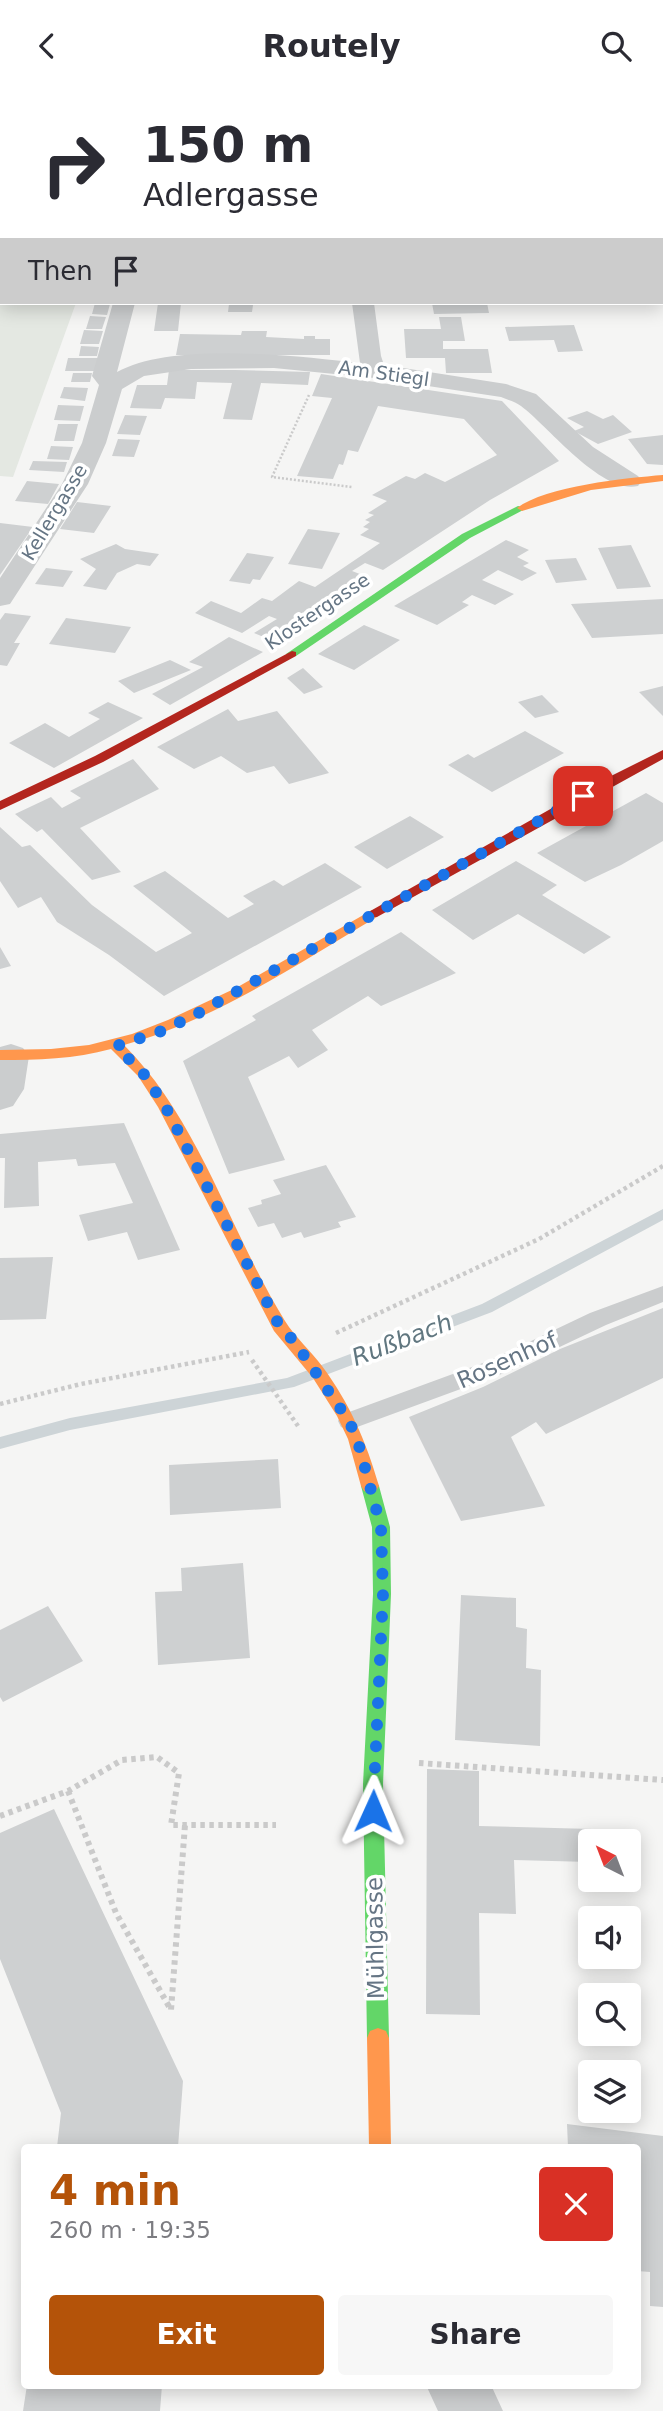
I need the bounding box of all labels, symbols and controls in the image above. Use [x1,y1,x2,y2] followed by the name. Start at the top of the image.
[28,27,66,65] icon: back
[262,27,401,65] text: Routely
[597,27,635,65] icon: search
[143,117,313,174] text: 150 m
[28,119,119,210] icon: right
[143,176,319,214] text: Adlergasse
[107,252,145,290] icon: arrive
[28,256,93,286] text: Then
[337,356,431,390] street label: Am Stiegl
[17,460,91,564] street label: Kellergasse
[261,568,373,654] street label: Klostergasse
[553,766,613,826] pin
[564,777,602,815] icon: arrive
[348,1308,456,1372] water label: Rußbach
[453,1326,562,1394] street label: Rosenhof
[336,1774,410,1848] position arrow
[578,1829,640,1892] north arrow
[578,1829,641,2123] map controls
[361,1877,389,1999] street label: Mühlgasse
[578,1906,641,1969] button: sound
[578,1983,641,2046] button: search
[578,2060,641,2123] button: layers
[49,2166,181,2215] text: 4 min
[539,2167,613,2241] button: close
[49,2217,211,2243] text: 260 m · 19:35
[49,2295,324,2375] button: Exit
[338,2295,613,2375] button: Share

